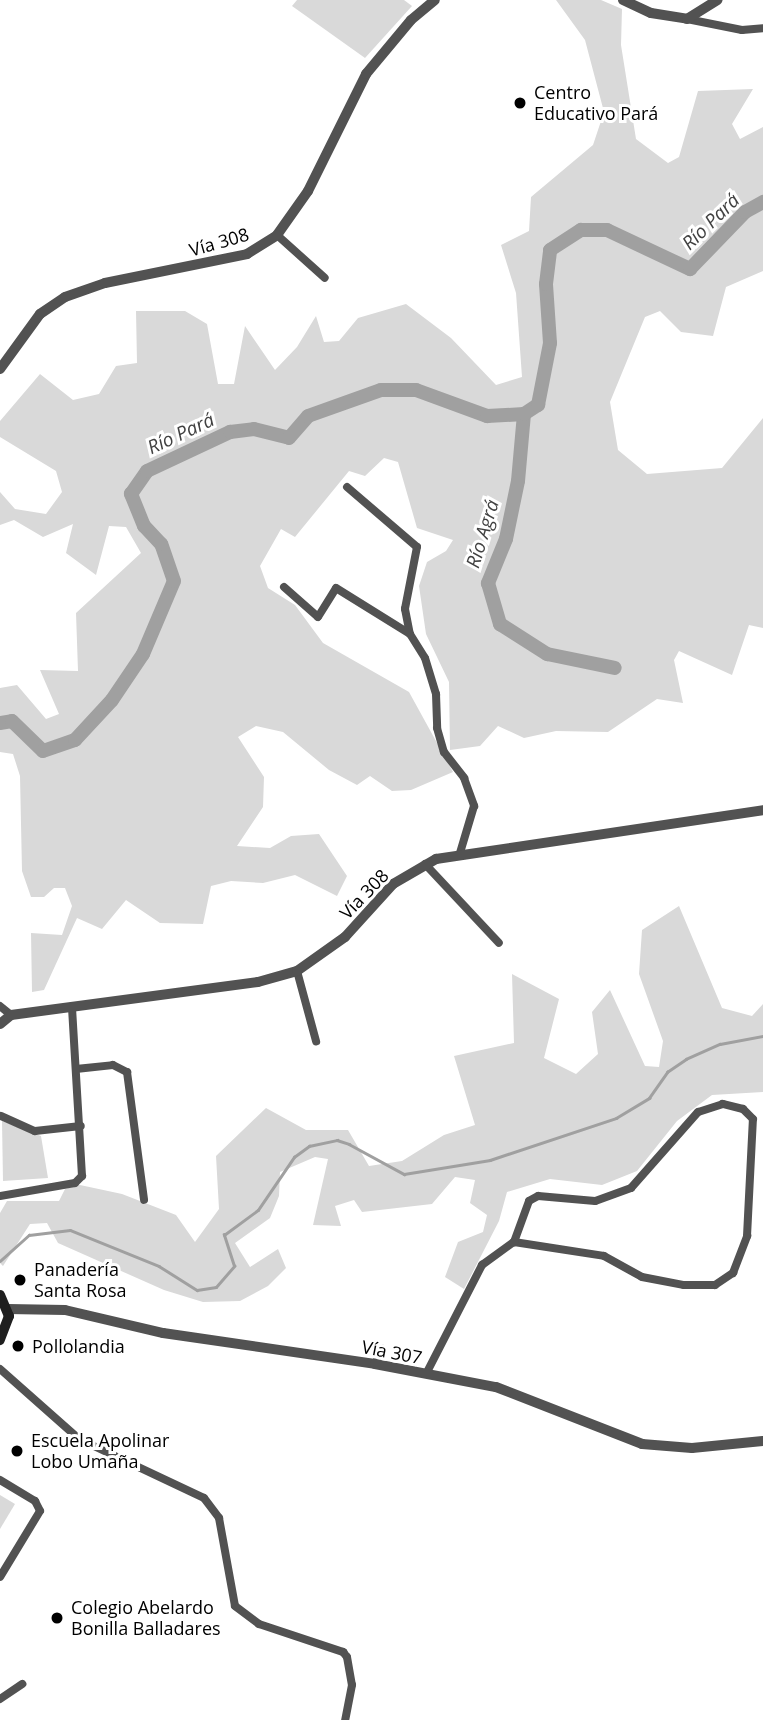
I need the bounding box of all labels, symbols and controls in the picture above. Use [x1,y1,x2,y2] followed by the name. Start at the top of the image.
[534,82,658,124] place label: Centro Educativo Pará
[512,95,528,111] marker: Centro Educativo Pará
[678,189,744,255] water label: Río Pará
[187,223,251,261] street label: Vía 308
[144,409,218,459] water label: Río Pará
[462,497,504,571] water label: Río Agrá
[335,865,393,923] street label: Vía 308
[34,1259,127,1302] place label: Panadería Santa Rosa
[12,1272,28,1288] marker: Panadería Santa Rosa
[32,1335,125,1357] place label: Pollolandia
[360,1336,424,1368] street label: Vía 307
[10,1338,26,1354] marker: Pollolandia
[31,1430,169,1472] place label: Escuela Apolinar Lobo Umaña
[9,1443,25,1459] marker: Escuela Apolinar Lobo Umaña
[71,1597,221,1640] place label: Colegio Abelardo Bonilla Balladares
[49,1610,65,1626] marker: Colegio Abelardo Bonilla Balladares

